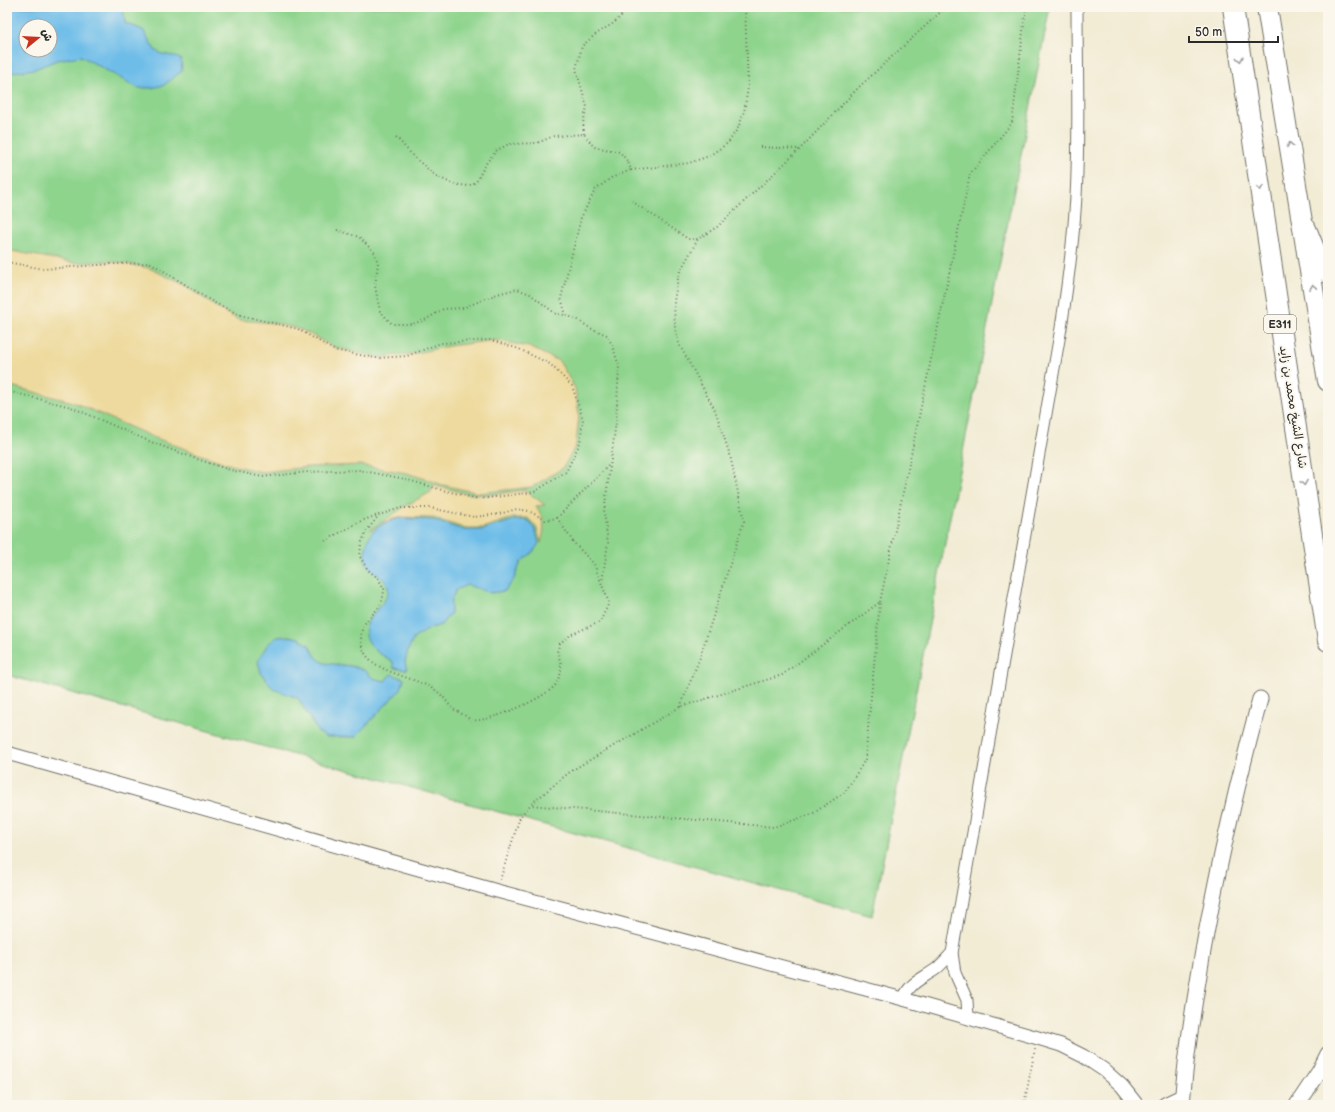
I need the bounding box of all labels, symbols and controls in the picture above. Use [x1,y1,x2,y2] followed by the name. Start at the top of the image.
[18,18,58,58] north arrow
[1189,18,1278,44] scale bar
[1195,25,1222,40] text: 50 m
[39,27,55,43] text: ش
[1235,56,1244,62] one-way arrow
[1286,142,1295,148] one-way arrow
[1255,185,1264,191] one-way arrow
[1309,284,1318,290] one-way arrow
[1264,315,1296,333] road number: E311
[1275,345,1310,470] street label: شارع الشيخ محمد بن زايد
[1299,480,1308,486] one-way arrow

